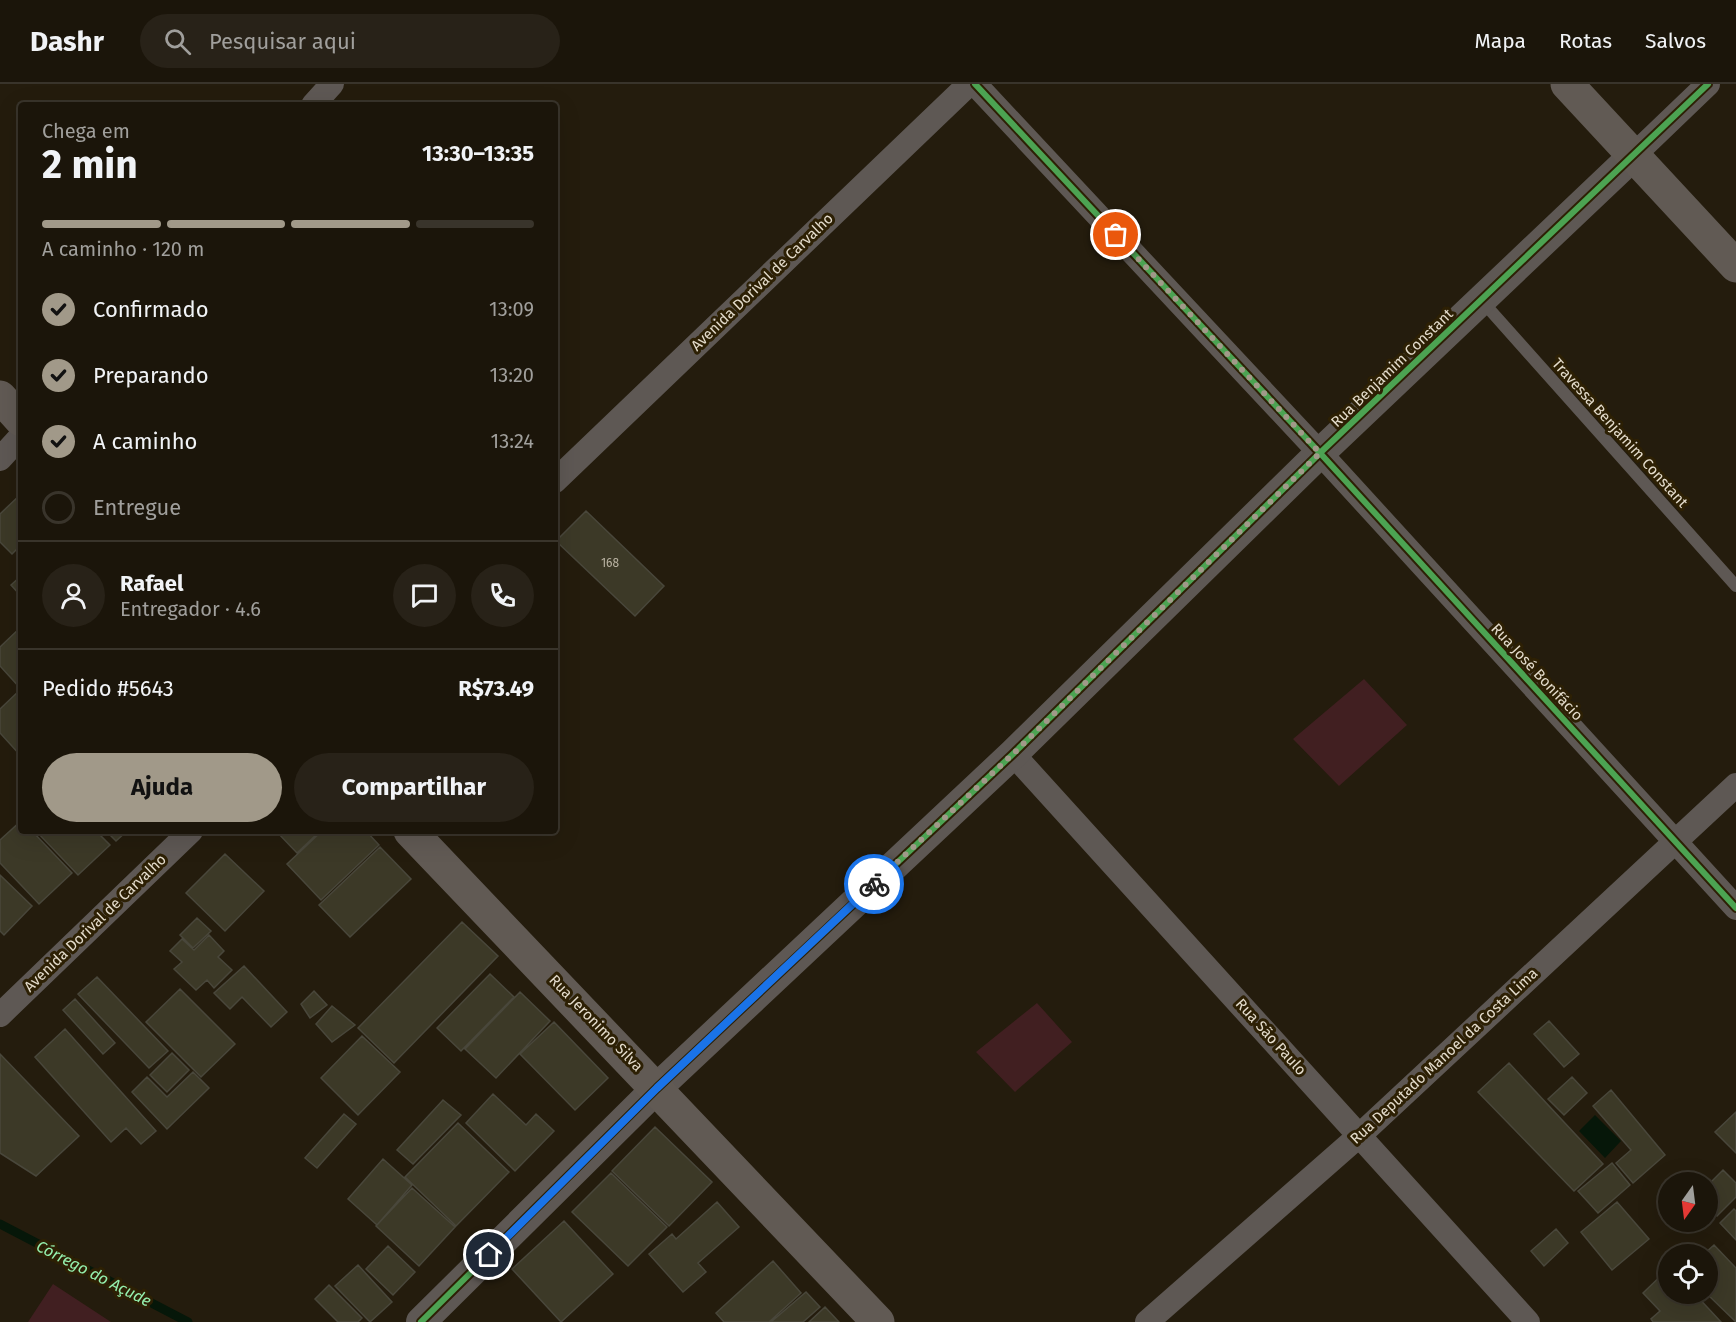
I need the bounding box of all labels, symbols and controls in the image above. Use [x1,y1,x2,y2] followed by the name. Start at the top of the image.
[140,14,560,68] search box
[30,25,104,58] text: Dashr
[161,25,194,58] icon: search
[209,28,356,55] text: Pesquisar aqui
[1475,28,1526,54] text: Mapa
[1559,28,1612,54] text: Rotas
[1645,28,1706,54] text: Salvos
[42,119,130,143] text: Chega em
[422,140,534,167] text: 13:30–13:35
[42,142,138,188] text: 2 min
[687,209,837,355] street label: Avenida Dorival de Carvalho
[1090,209,1141,260] pin
[1099,218,1132,251] icon: bag
[42,237,204,261] text: A caminho · 120 m
[42,293,75,326] icon: check
[93,296,209,323] text: Confirmado
[489,297,534,321] text: 13:09
[1327,305,1457,431] street label: Rua Benjamim Constant
[1548,355,1692,512] street label: Travessa Benjamim Constant
[42,359,75,392] icon: check
[93,362,209,389] text: Preparando
[490,363,534,387] text: 13:20
[42,425,75,458] icon: check
[93,428,197,455] text: A caminho
[491,429,534,453] text: 13:24
[93,494,181,521] text: Entregue
[601,556,619,570] house number: 168
[42,564,105,627] button: person
[393,564,456,627] button: chat
[471,564,534,627] button: phone
[120,570,183,597] text: Rafael
[120,597,261,621] text: Entregador · 4.6
[1487,620,1587,724] street label: Rua José Bonifácio
[42,675,174,702] text: Pedido #5643
[458,675,534,702] text: R$73.49
[42,753,282,822] button: Ajuda
[294,753,534,822] button: Compartilhar
[20,850,170,996] street label: Avenida Dorival de Carvalho
[844,854,904,914] courier
[858,868,891,901] icon: bike
[1347,964,1541,1148] street label: Rua Deputado Manoel da Costa Lima
[545,971,647,1075] street label: Rua Jeronimo Silva
[1232,995,1310,1079] street label: Rua São Paulo
[1658,1172,1718,1232] north arrow
[1658,1172,1718,1304] map controls
[463,1229,514,1280] pin
[33,1236,154,1312] water label: Córrego do Açude
[472,1238,505,1271] icon: home
[1658,1244,1718,1304] button: locate

